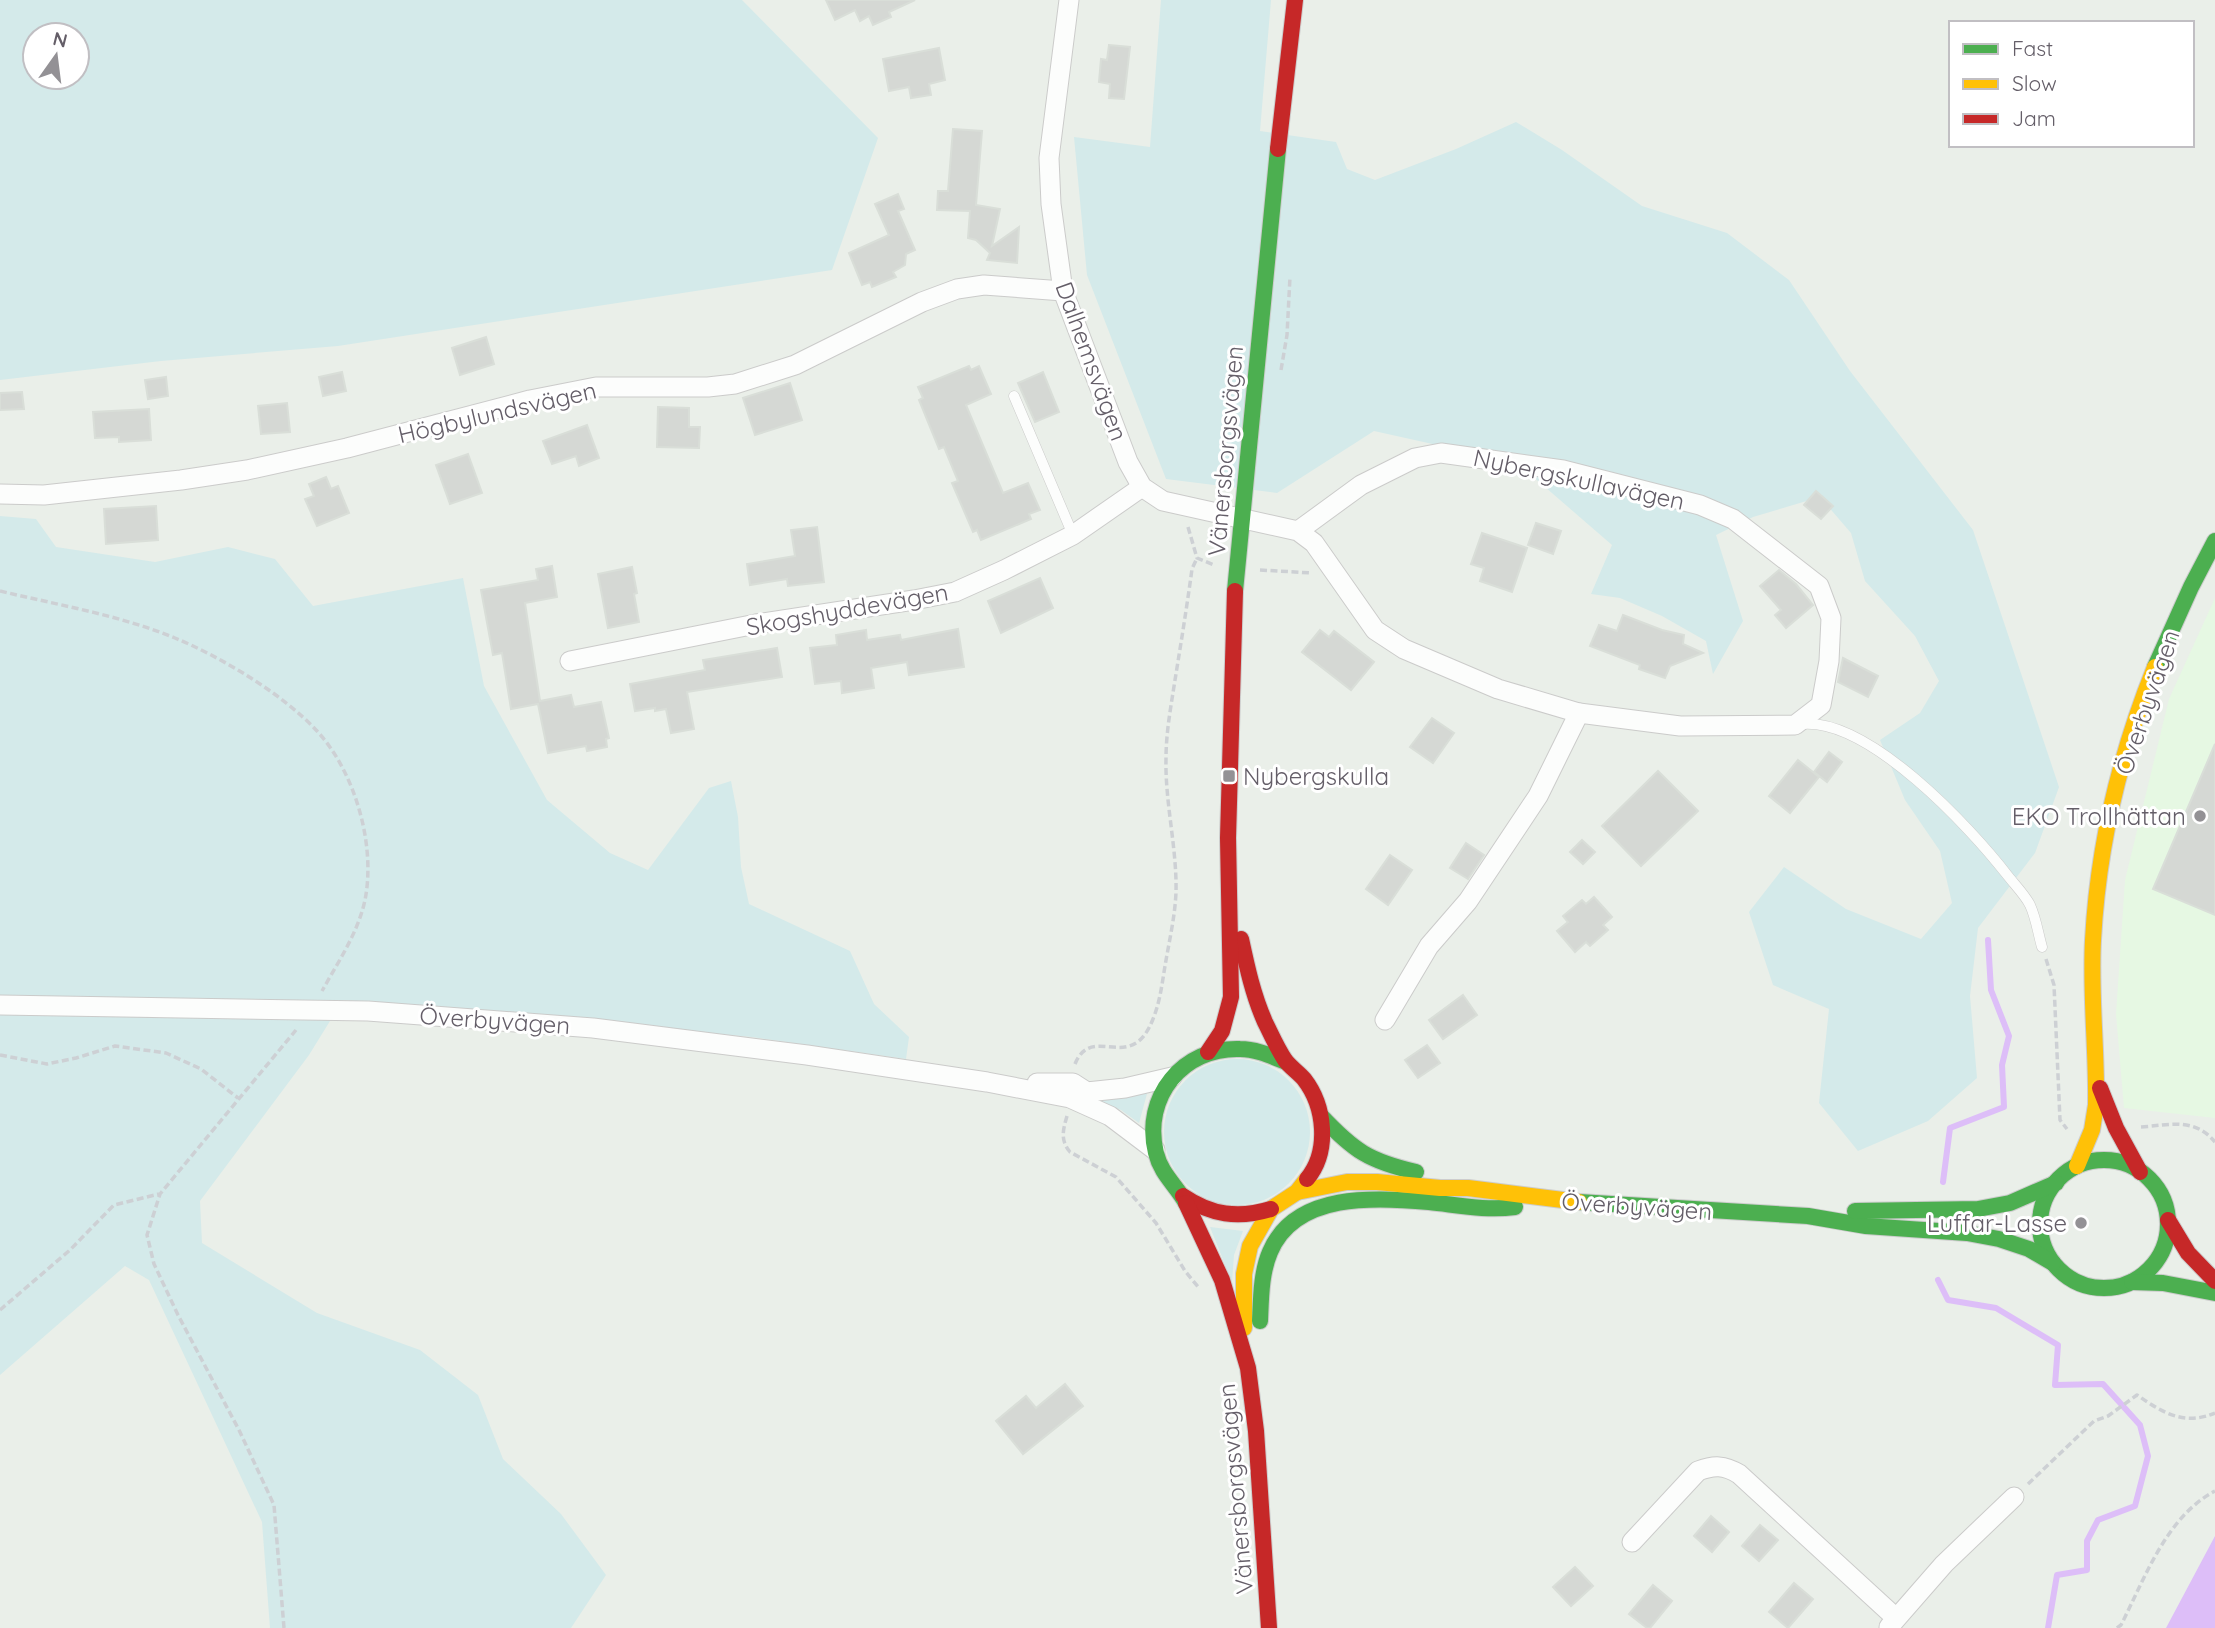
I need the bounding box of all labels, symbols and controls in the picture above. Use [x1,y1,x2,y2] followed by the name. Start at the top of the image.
[21,21,91,91] north arrow
[1949,21,2194,147] legend
[50,26,70,53] text: N
[2012,35,2053,61] text: Fast
[2012,70,2057,96] text: Slow
[2012,105,2056,131] text: Jam
[1049,278,1135,444] street label: Dalhemsvägen
[1201,345,1249,557] street label: Vänersborgsvägen
[395,375,599,449] street label: Högbylundsvägen
[1471,442,1687,516] street label: Nybergskullavägen
[743,576,951,642] street label: Skogshyddevägen
[2108,626,2186,778] street label: Överbyvägen
[1243,761,1389,791] place label: Nybergskulla
[1221,768,1237,784] marker: Nybergskulla
[2012,801,2186,831] place label: EKO Trollhättan
[2192,808,2208,824] marker: EKO Trollhättan
[419,1000,571,1040] street label: Överbyvägen
[1561,1186,1713,1226] street label: Överbyvägen
[1927,1208,2067,1238] place label: Luffar-Lasse
[2073,1215,2089,1231] marker: Luffar-Lasse
[1211,1383,1259,1595] street label: Vänersborgsvägen

